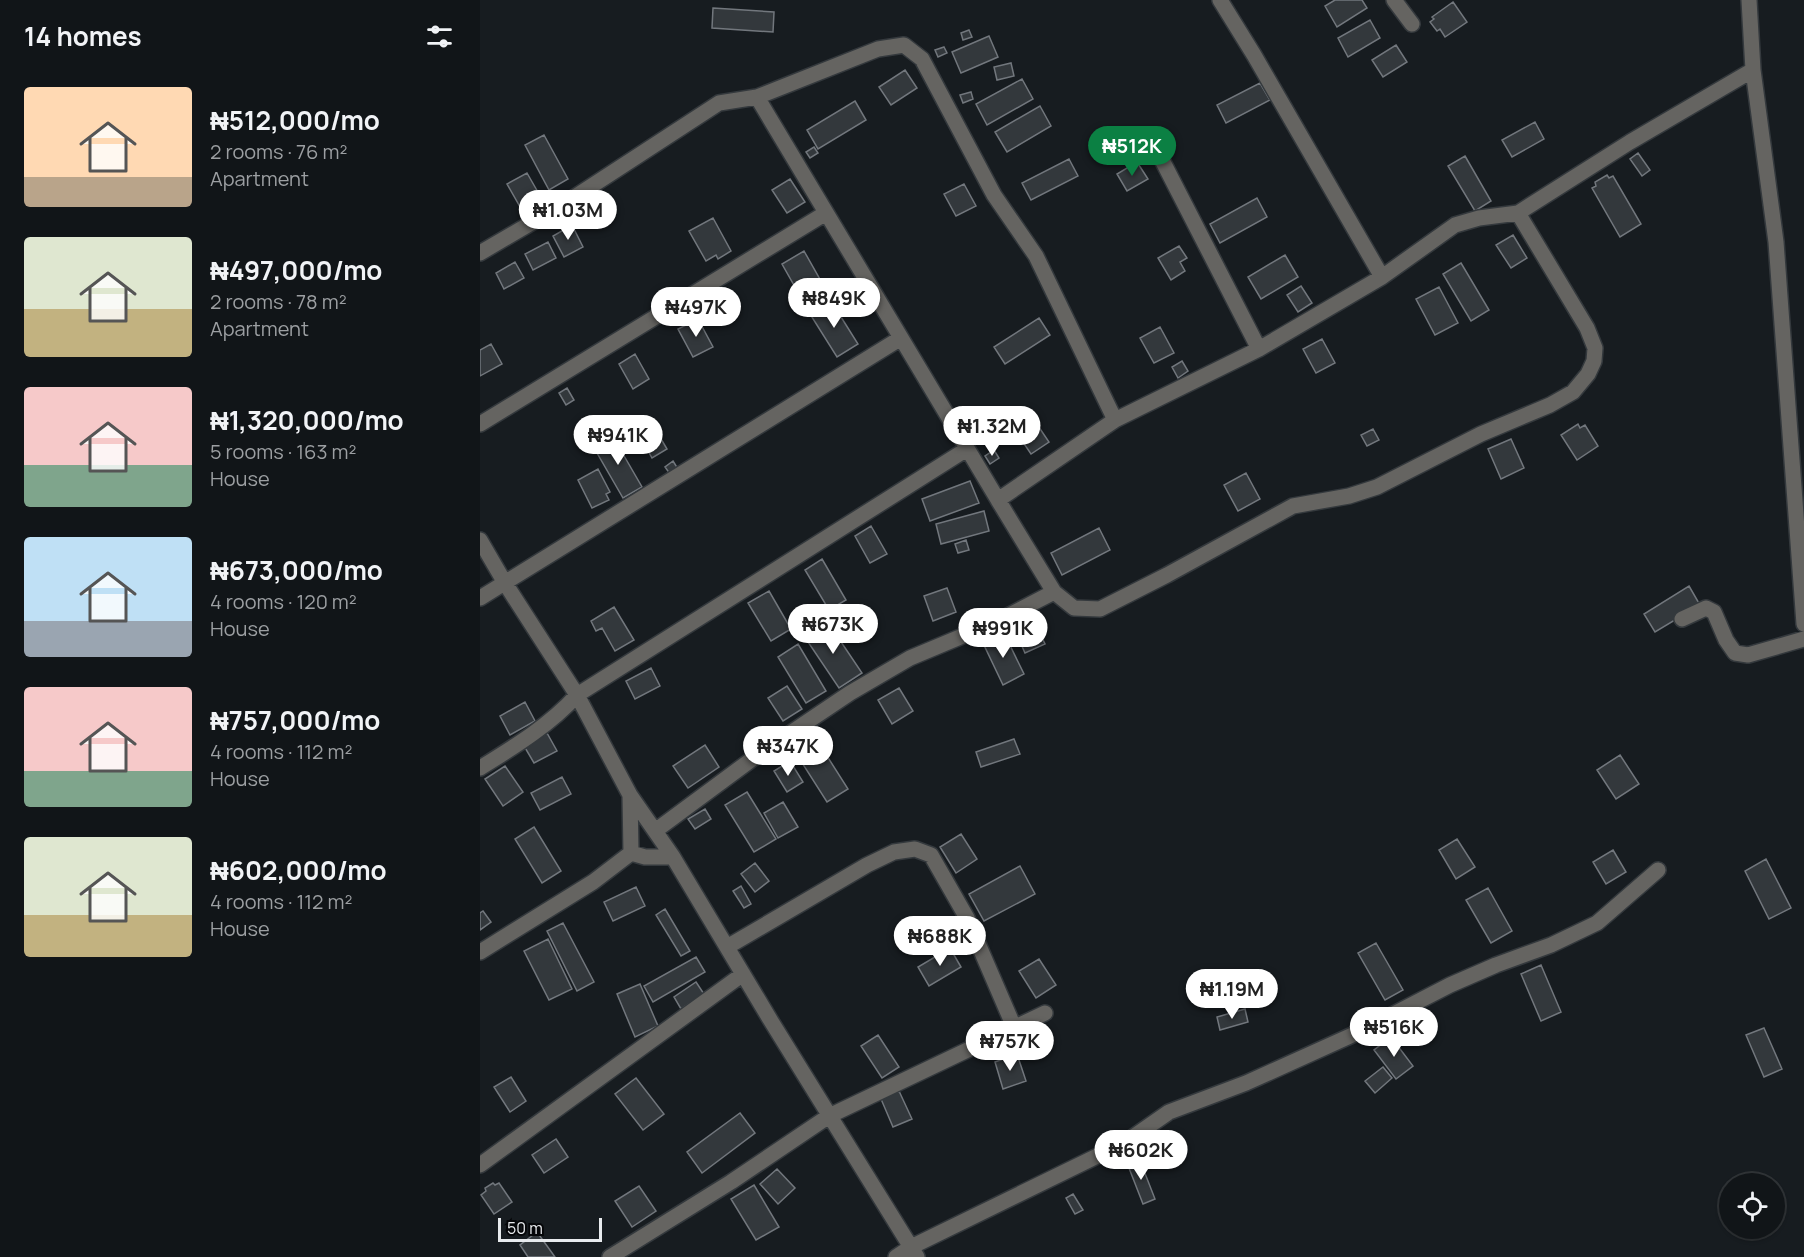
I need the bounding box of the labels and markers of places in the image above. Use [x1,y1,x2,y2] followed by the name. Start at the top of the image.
[1090,126,1174,177] pin: ₦512K
[519,190,617,241] pin: ₦1.03M
[792,278,876,329] pin: ₦849K
[654,287,738,338] pin: ₦497K
[943,406,1041,457] pin: ₦1.32M
[576,415,660,466] pin: ₦941K
[791,604,875,655] pin: ₦673K
[961,608,1045,659] pin: ₦991K
[746,726,830,777] pin: ₦347K
[898,916,982,967] pin: ₦688K
[1183,969,1281,1020] pin: ₦1.19M
[1352,1007,1436,1058] pin: ₦516K
[968,1021,1052,1072] pin: ₦757K
[1099,1130,1183,1181] pin: ₦602K

